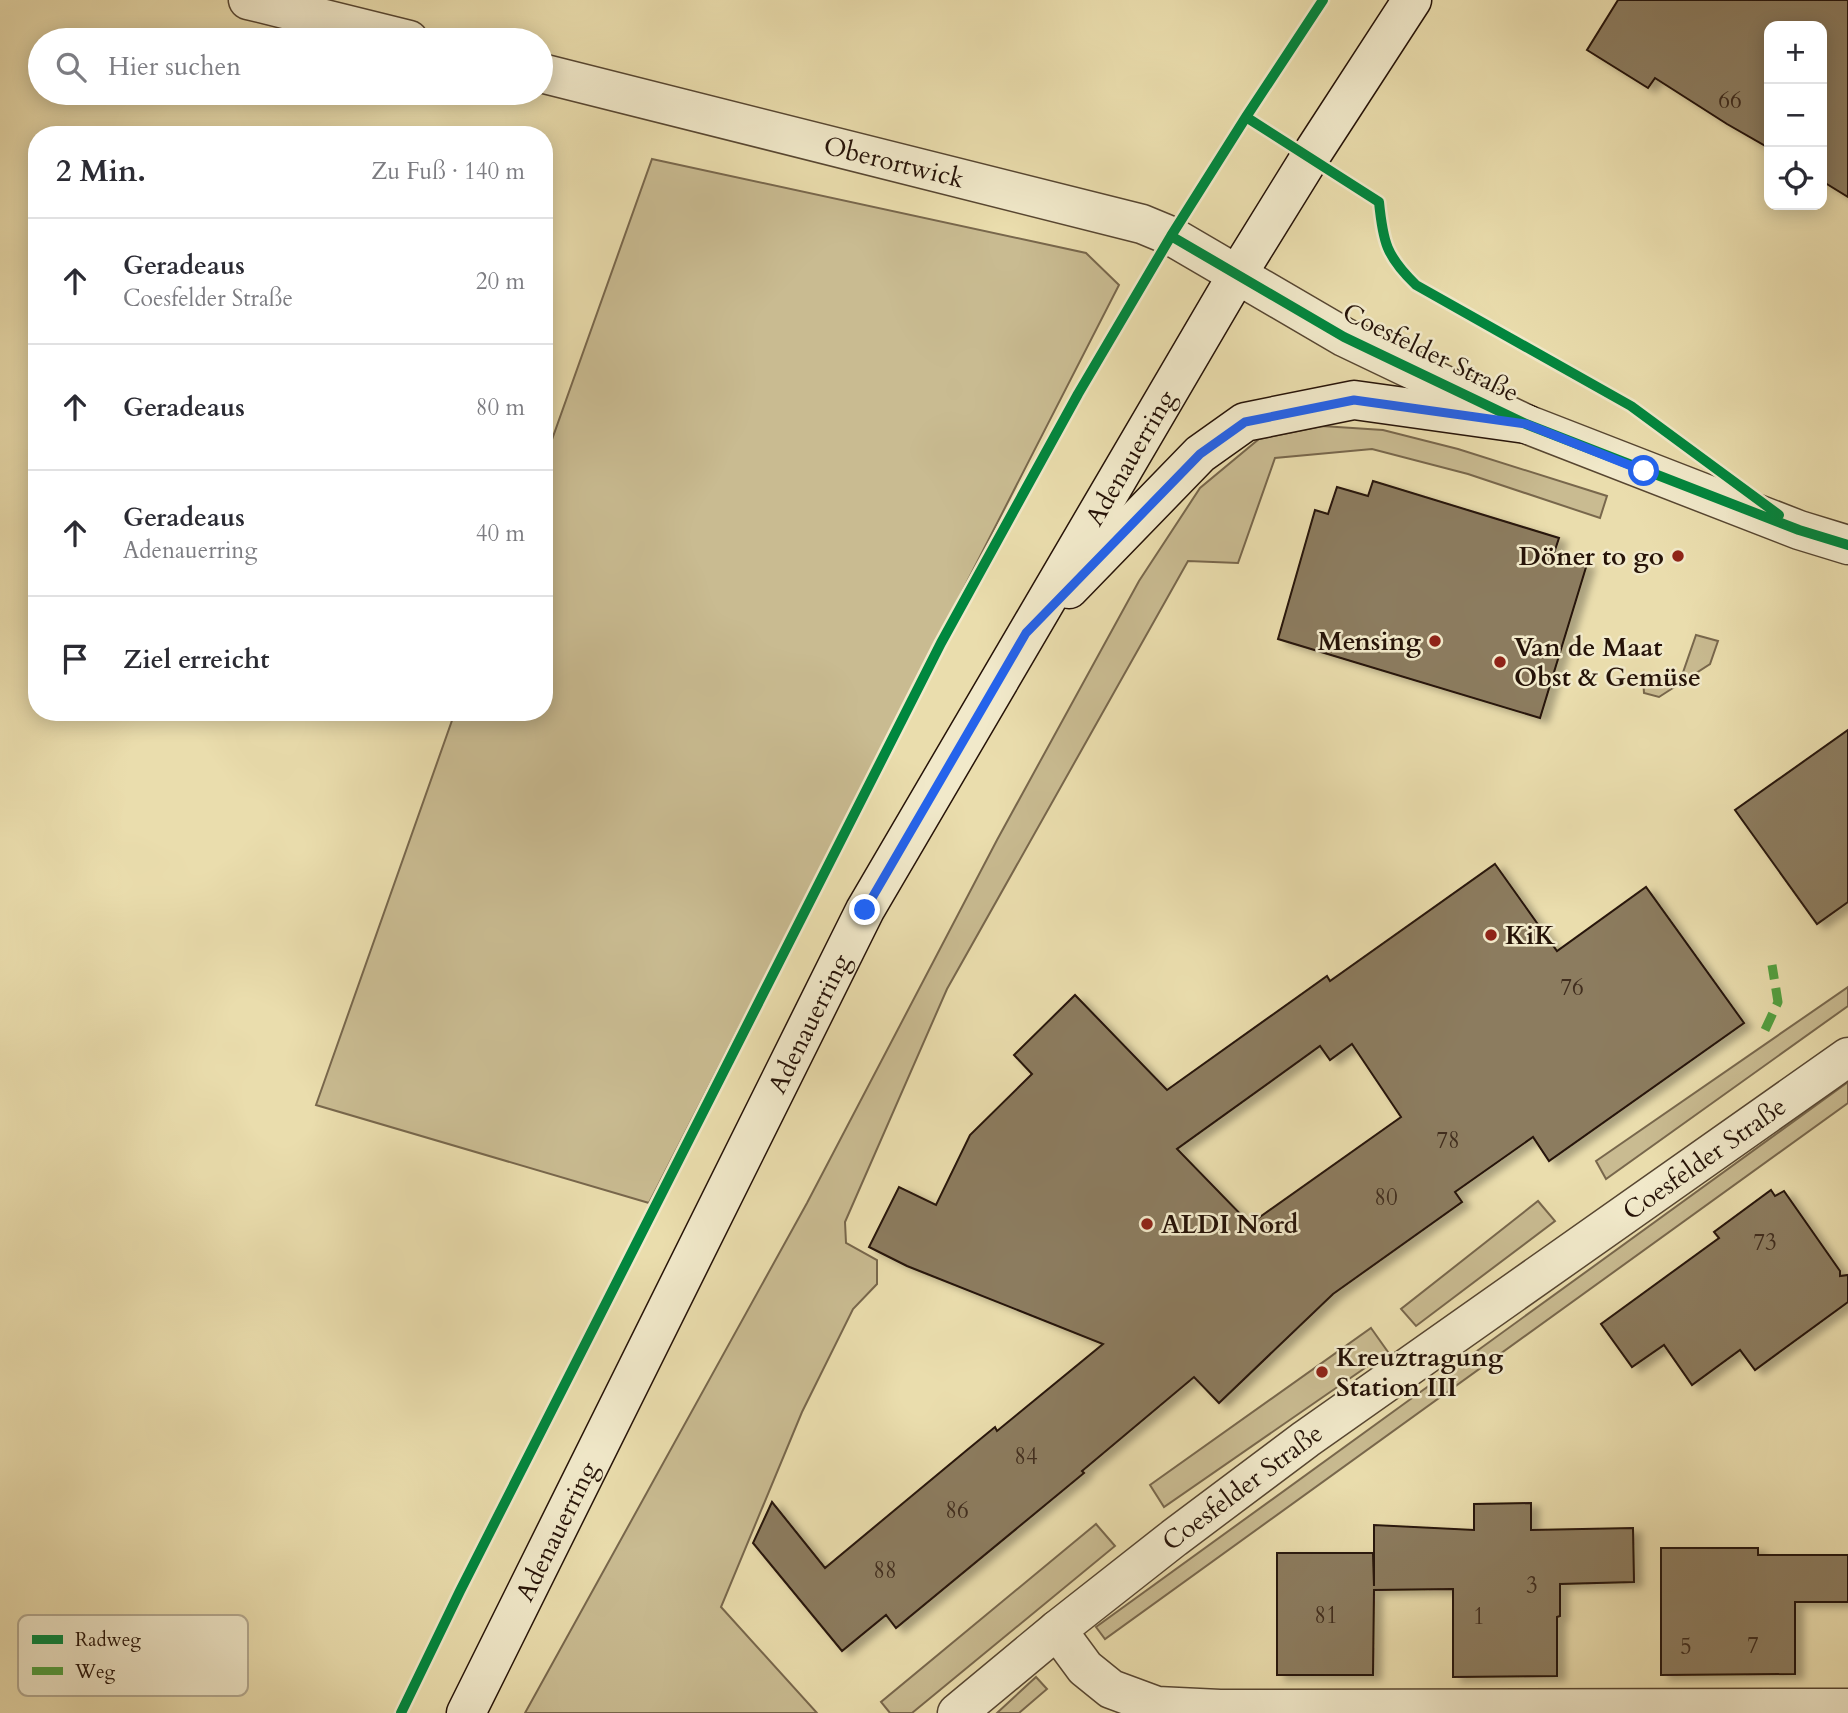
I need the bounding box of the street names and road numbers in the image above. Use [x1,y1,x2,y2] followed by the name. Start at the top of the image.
[820,128,968,197] street label: Oberortwick
[1337,295,1525,410] street label: Coesfelder Straße
[1077,383,1184,532] street label: Adenauerring
[760,947,859,1099] street label: Adenauerring
[1616,1089,1793,1228] street label: Coesfelder Straße
[1155,1416,1330,1559] street label: Coesfelder Straße
[507,1455,606,1607] street label: Adenauerring

